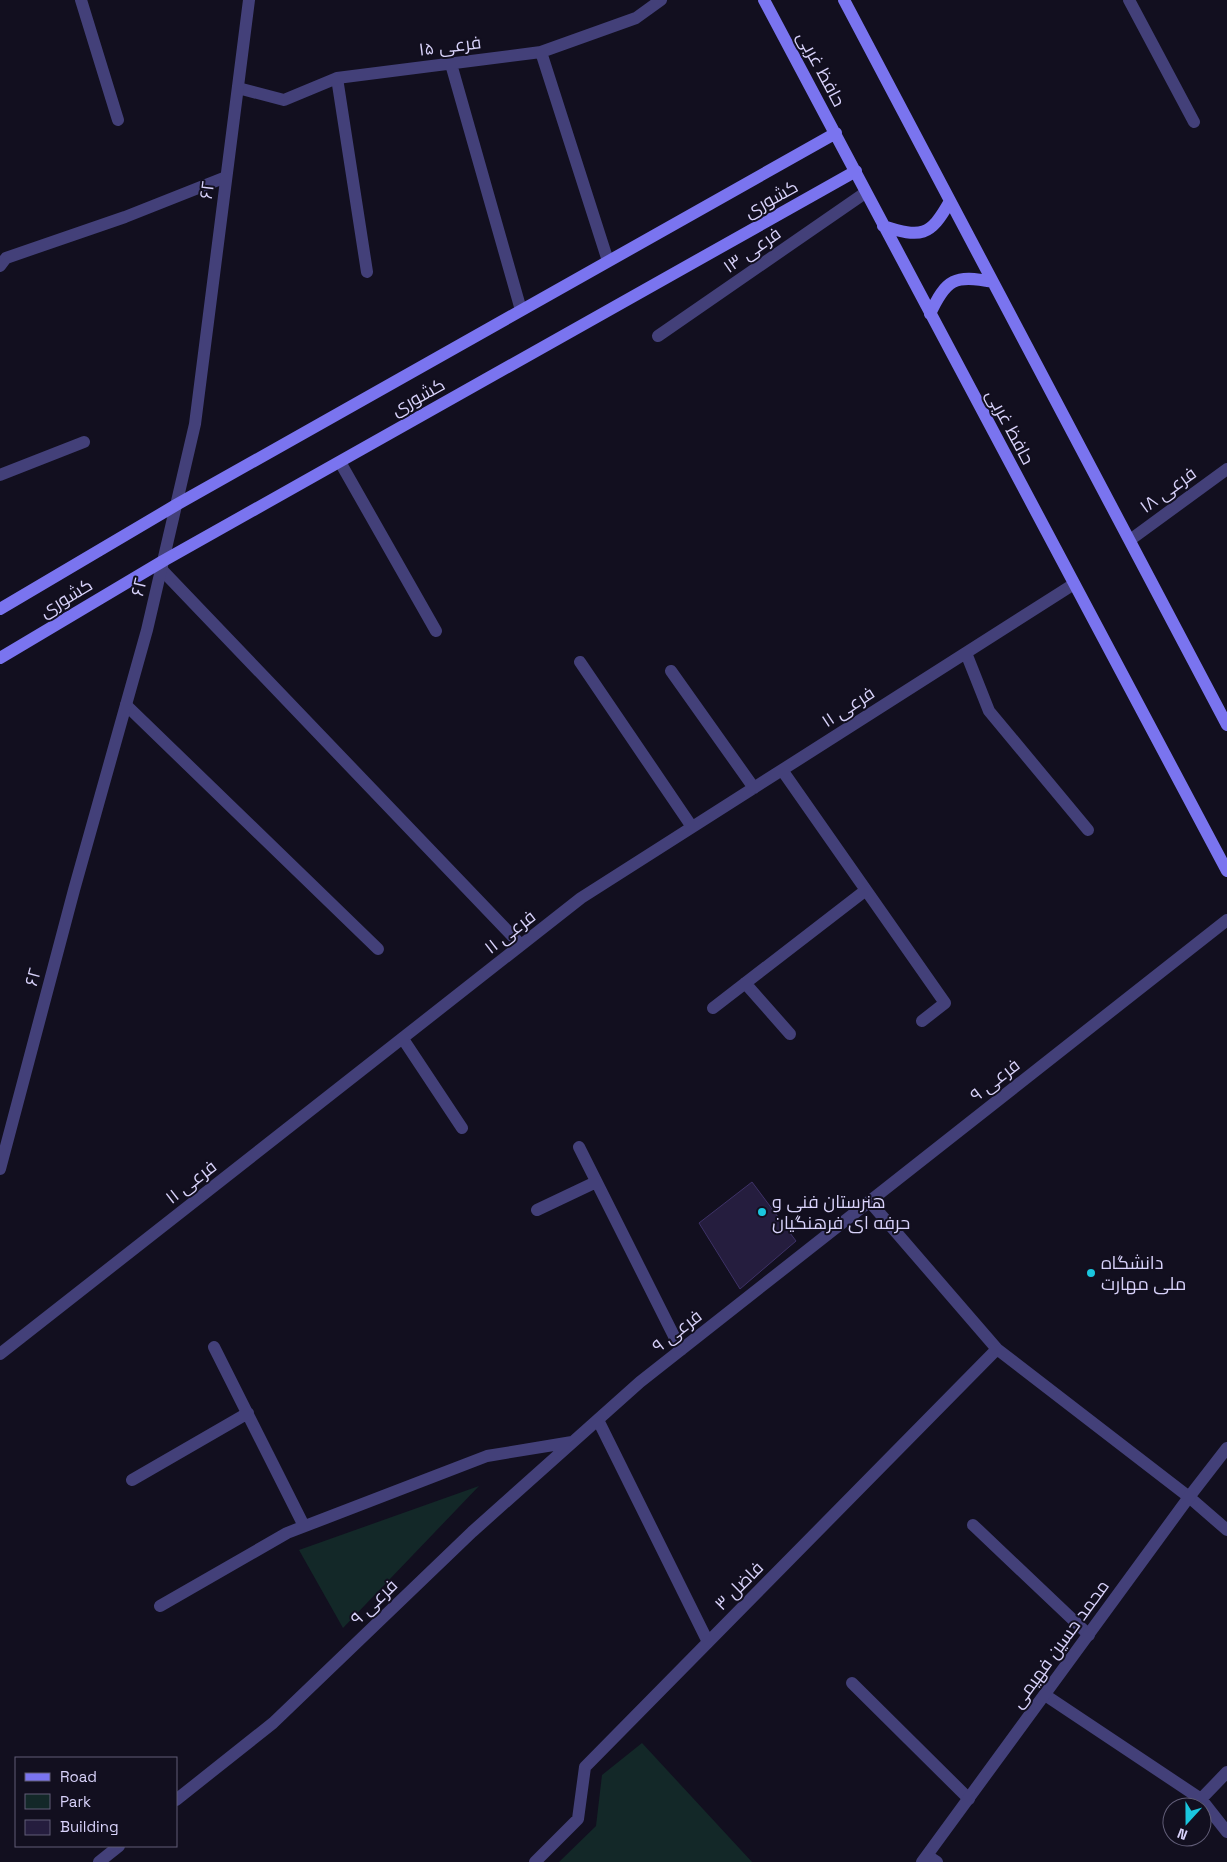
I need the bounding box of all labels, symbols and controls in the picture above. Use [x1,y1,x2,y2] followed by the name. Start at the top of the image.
[792,27,851,110] street label: حافظ غربی
[417,30,483,61] street label: فرعی ۱۵
[740,174,802,223] street label: کشوری
[194,180,219,200] street label: ۶۲
[718,221,785,278] street label: فرعی ۱۳
[387,372,449,421] street label: کشوری
[981,385,1040,468] street label: حافظ غربی
[1135,461,1200,518] street label: فرعی ۱۸
[35,573,97,622] street label: کشوری
[125,575,152,598] street label: ۶۲
[817,681,879,732] street label: فرعی ۱۱
[480,904,540,959] street label: فرعی ۱۱
[19,965,46,989] street label: ۶۲
[965,1053,1024,1106] street label: فرعی ۹
[161,1154,221,1209] street label: فرعی ۱۱
[772,1190,910,1234] place label: هنرستان فنی و حرفه ای فرهنگیان
[756,1206,768,1218] marker: هنرستان فنی و حرفه ای فرهنگیان
[1101,1251,1186,1295] place label: دانشگاه ملی مهارت
[1085,1267,1097,1279] marker: دانشگاه ملی مهارت
[647,1304,706,1357] street label: فرعی ۹
[709,1556,768,1615] street label: فاضل ۳
[345,1574,402,1630] street label: فرعی ۹
[1005,1575,1114,1712] street label: محمد حسین فهیمی
[15,1757,178,1847] legend
[60,1767,97,1786] text: Road
[60,1792,91,1811] text: Park
[1162,1797,1212,1847] north arrow
[60,1817,119,1836] text: Building
[1175,1824,1190,1844] text: N

